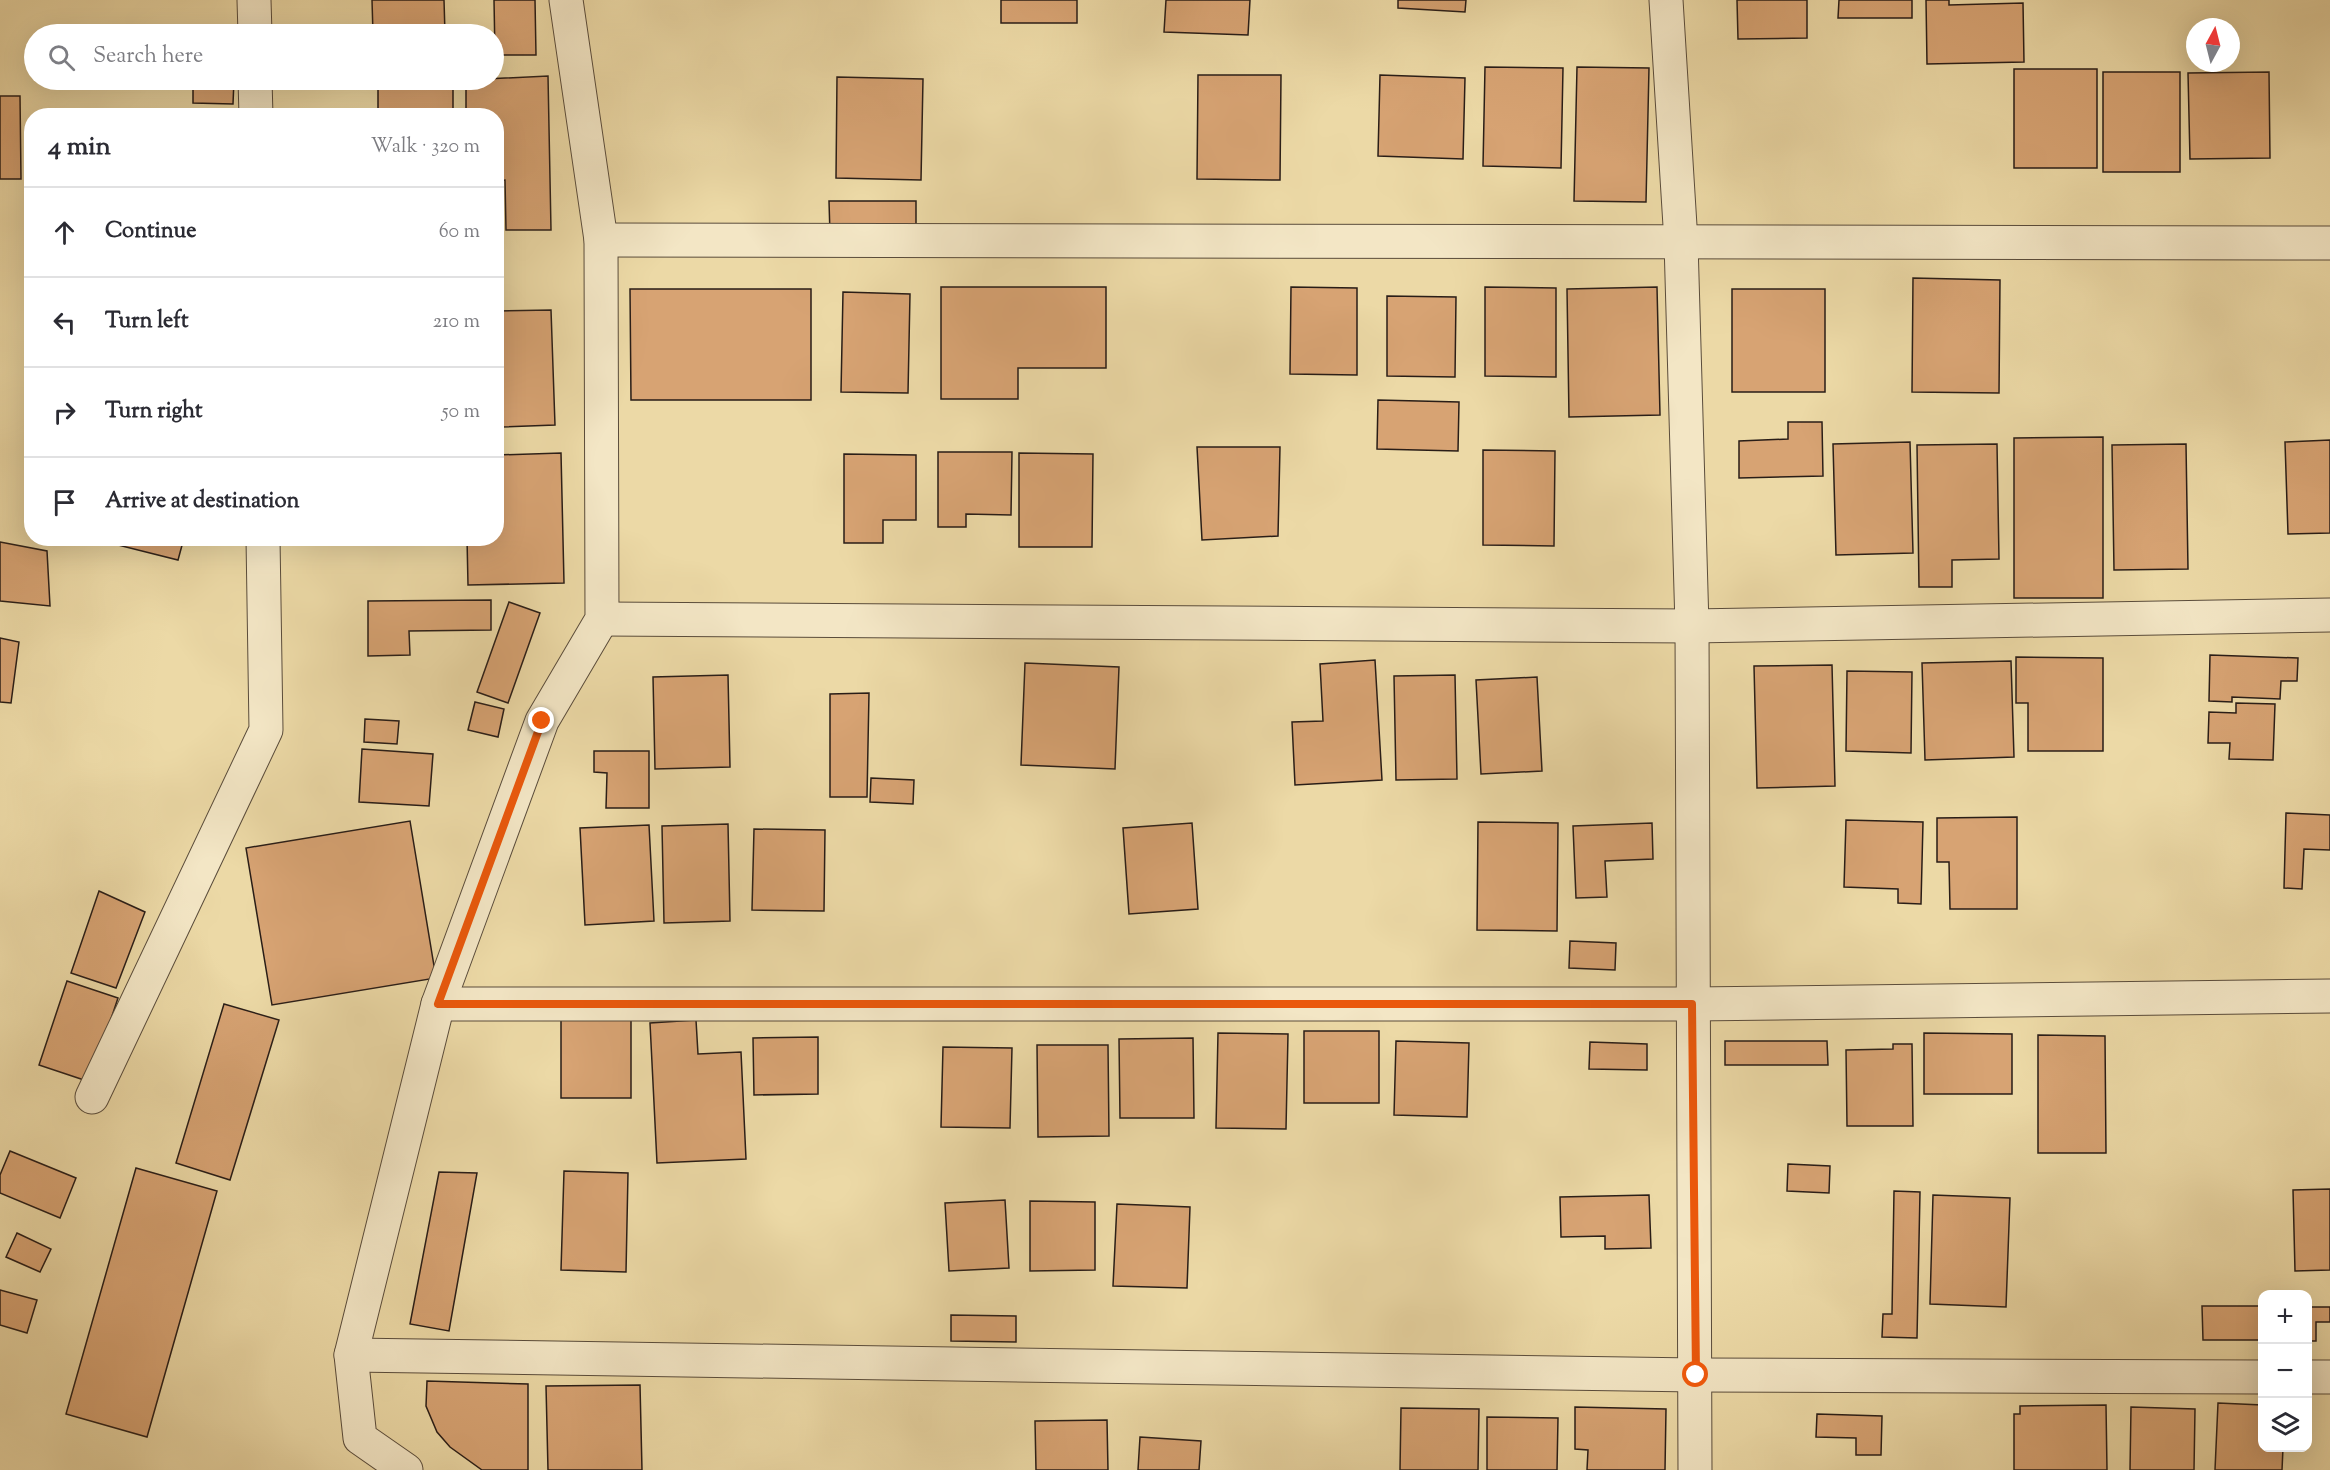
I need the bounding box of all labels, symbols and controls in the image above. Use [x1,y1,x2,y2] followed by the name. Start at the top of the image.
[2186,18,2240,72] north arrow
[24,24,504,90] search box
[45,41,78,74] icon: search
[93,41,203,73] text: Search here
[48,129,111,166] text: 4 min
[371,133,480,162] text: Walk · 320 m
[48,216,81,249] icon: ahead
[105,216,196,248] text: Continue
[439,218,480,247] text: 60 m
[48,306,81,339] icon: left
[105,306,188,338] text: Turn left
[433,308,480,337] text: 210 m
[48,396,81,429] icon: right
[105,396,202,428] text: Turn right
[442,398,480,427] text: 50 m
[48,486,81,519] icon: arrive
[105,486,300,518] text: Arrive at destination
[528,707,554,733] route end
[2258,1290,2312,1452] map controls
[2258,1290,2312,1344] button: +
[2258,1344,2312,1398] button: −
[1682,1361,1708,1387] route start
[2258,1398,2312,1452] button: layers

